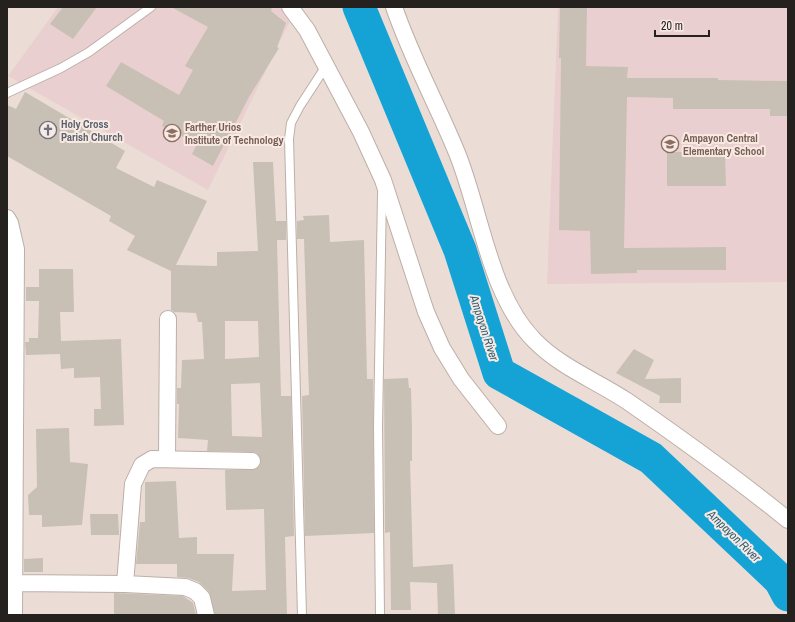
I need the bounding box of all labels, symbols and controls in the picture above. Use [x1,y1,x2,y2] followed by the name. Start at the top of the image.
[655,12,709,38] scale bar
[661,18,683,34] text: 20 m
[61,117,123,144] place label: Holy Cross Parish Church
[38,120,58,140] church icon: Holy Cross Parish Church
[185,120,284,147] place label: Farther Urios Institute of Technology
[162,123,182,143] school or university icon: Farther Urios Institute of Technology
[683,131,764,158] place label: Ampayon Central Elementary School
[660,134,680,154] school or university icon: Ampayon Central Elementary School
[466,292,502,363] water label: Ampayon River
[703,506,764,566] water label: Ampayon River

